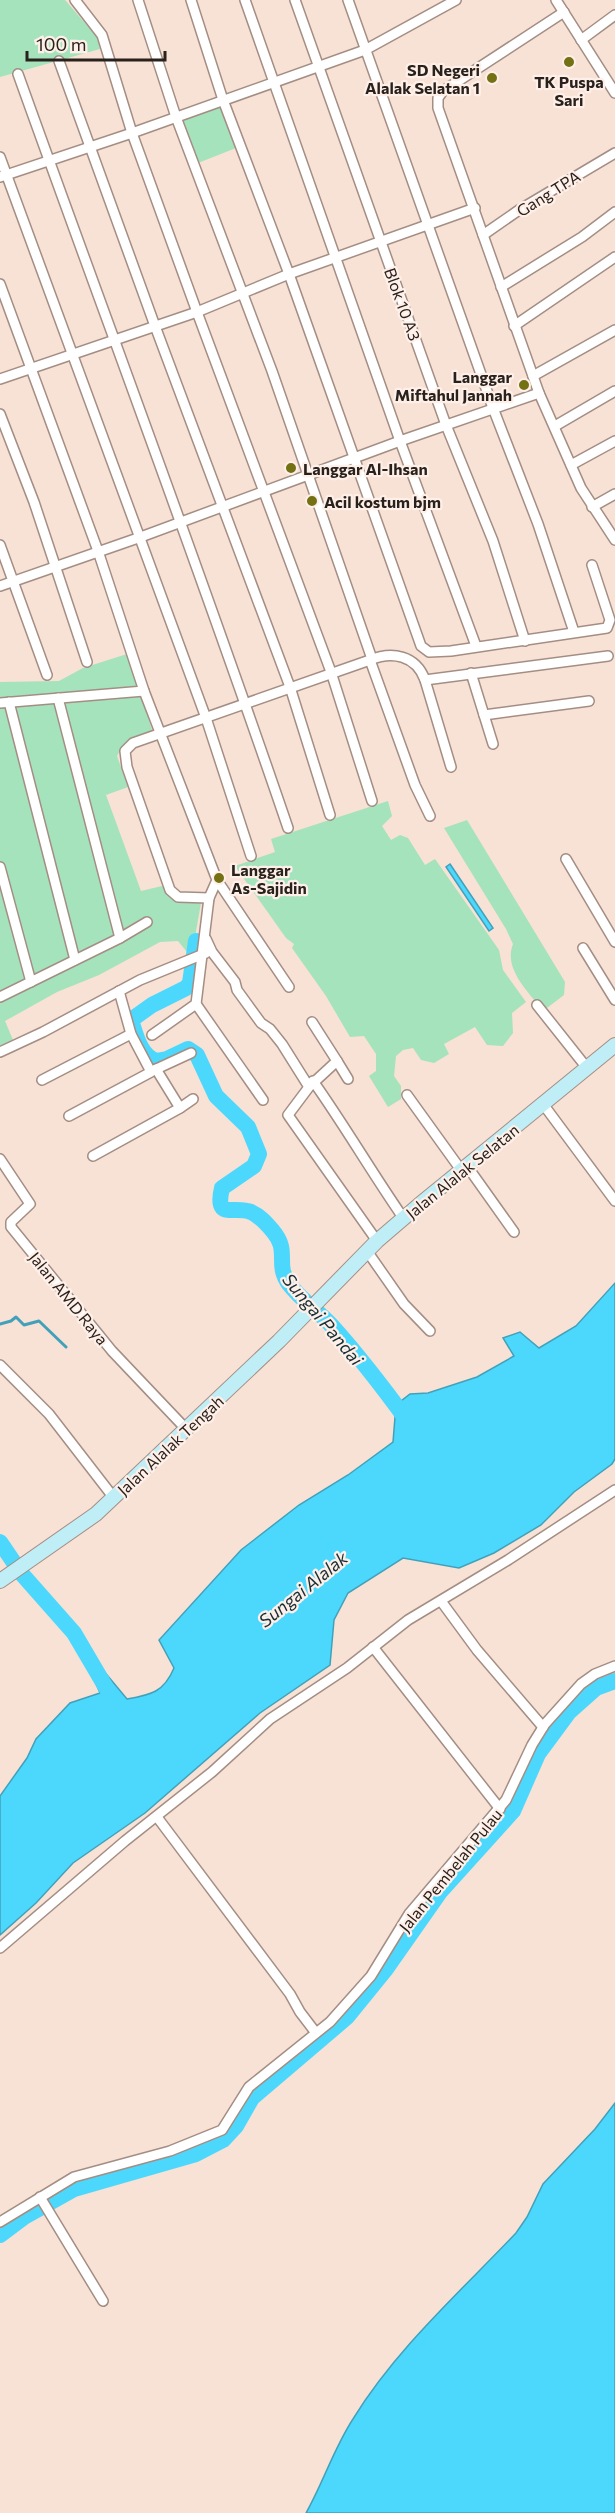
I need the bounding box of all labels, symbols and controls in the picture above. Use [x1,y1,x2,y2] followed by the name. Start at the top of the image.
[27,24,165,62] scale bar
[36,33,86,55] text: 100 m
[562,55,576,69] marker: TK Puspa Sari
[365,60,480,97] place label: SD Negeri Alalak Selatan 1
[485,71,499,85] marker: SD Negeri Alalak Selatan 1
[534,72,604,109] place label: TK Puspa Sari
[513,166,583,220] street label: Gang TPA
[381,265,425,343] street label: Blok 10 A3
[395,367,512,404] place label: Langgar Miftahul Jannah
[517,378,531,392] marker: Langgar Miftahul Jannah
[303,459,428,478] place label: Langgar Al-Ihsan
[284,461,298,475] marker: Langgar Al-Ihsan
[324,492,441,511] place label: Acil kostum bjm
[305,494,319,508] marker: Acil kostum bjm
[231,860,307,897] place label: Langgar As-Sajidin
[212,871,226,885] marker: Langgar As-Sajidin
[402,1120,522,1222] street label: Jalan Alalak Selatan
[26,1248,112,1348] street label: Jalan AMD Raya
[278,1268,369,1371] water label: Sungai Pandai
[113,1391,227,1499] street label: Jalan Alalak Tengah
[254,1546,353,1632] water label: Sungai Alalak
[395,1805,505,1935] street label: Jalan Pembelah Pulau

